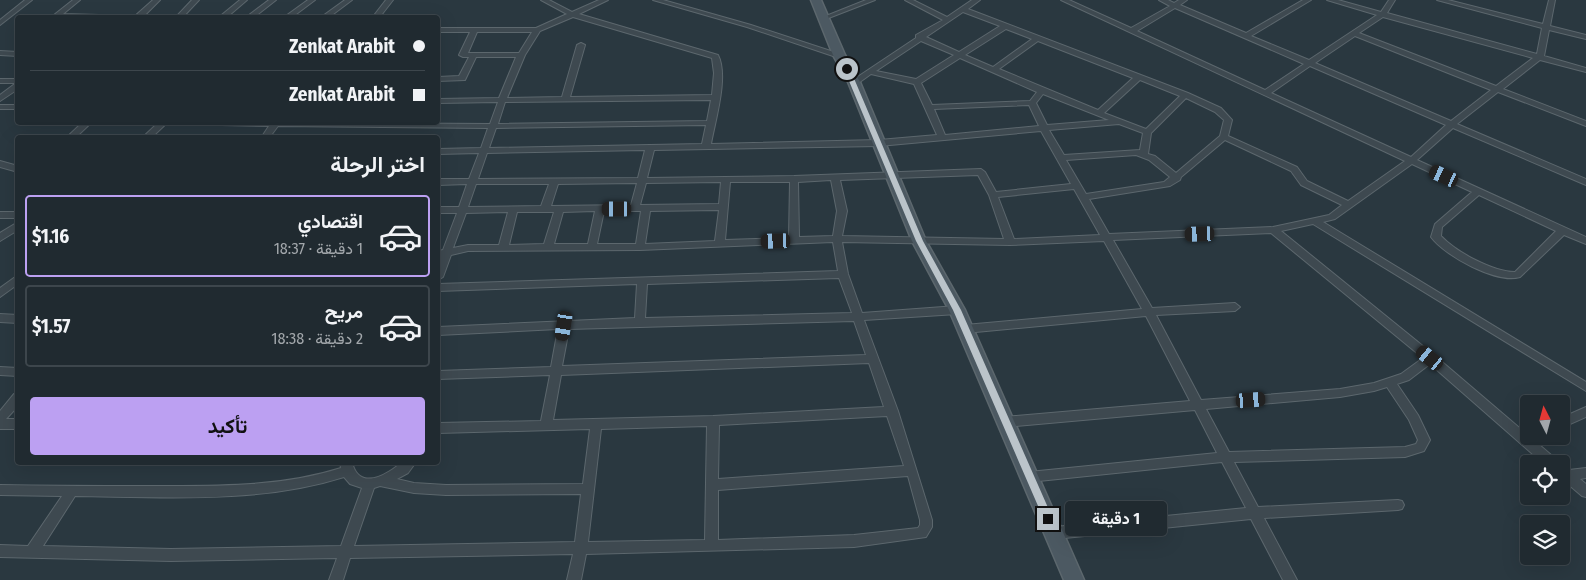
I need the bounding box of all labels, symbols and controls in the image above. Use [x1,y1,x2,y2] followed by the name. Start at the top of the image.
[289,35,395,58] text: Zenkat Arabit
[836,58,858,80] route start
[289,83,395,106] text: Zenkat Arabit
[330,151,425,178] text: اختر الرحلة
[1427,163,1460,189] car
[602,202,632,217] car
[298,210,363,233] text: اقتصادي
[378,214,423,259] icon: car
[32,225,69,248] text: $1.16
[1184,226,1215,242] car
[760,233,791,249] car
[274,239,363,258] text: 1 دقيقة · 18:37
[325,300,363,323] text: مريح
[378,304,423,349] icon: car
[554,310,573,342] car
[32,315,70,338] text: $1.57
[271,329,363,348] text: 2 دقيقة · 18:38
[1413,343,1446,373] car
[1235,391,1266,409] car
[1520,395,1570,445] north arrow
[1520,395,1570,565] map controls
[30,397,425,455] button: تأكيد
[1520,455,1570,505] button: locate
[1066,502,1168,536] callout: 1 دقيقة
[1037,508,1059,530] route end
[1092,509,1140,528] text: 1 دقيقة
[1520,515,1570,565] button: layers

